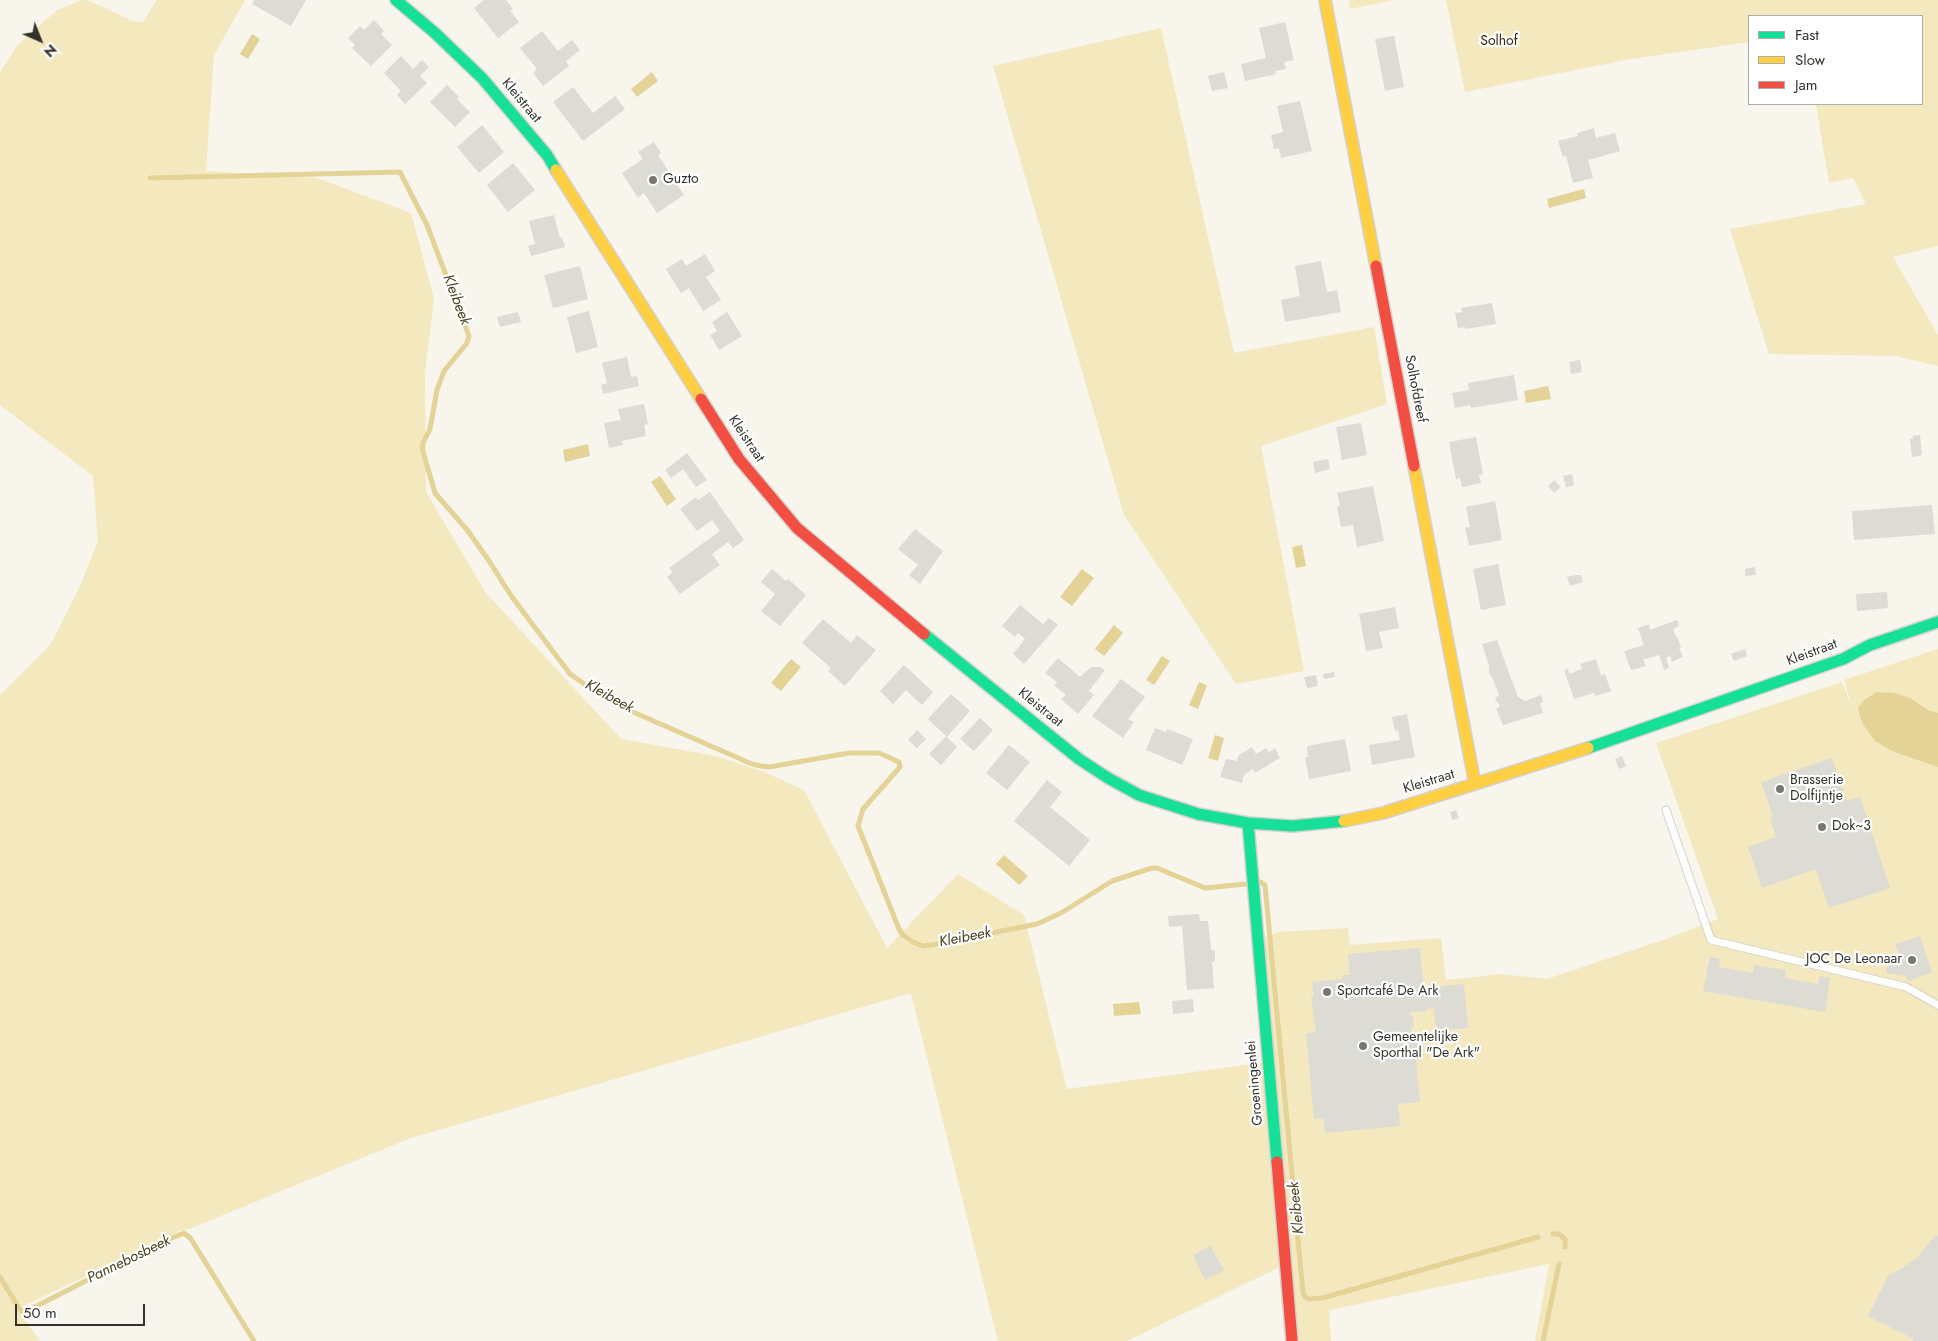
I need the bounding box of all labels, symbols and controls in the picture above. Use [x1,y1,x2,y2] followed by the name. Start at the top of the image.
[15,15,65,65] north arrow
[1748,15,1923,105] legend
[1795,24,1819,46] text: Fast
[1480,34,1518,50] park label: Solhof
[39,40,61,62] text: N
[1795,49,1825,71] text: Slow
[1795,74,1818,96] text: Jam
[498,75,544,127] street label: Kleistraat
[663,172,699,188] place label: Guzto
[647,174,659,186] marker: Guzto
[438,272,474,328] water label: Kleibeek
[1400,354,1430,424] street label: Solhofdreef
[724,412,768,466] street label: Kleistraat
[1784,636,1840,670] street label: Kleistraat
[582,676,636,718] water label: Kleibeek
[1014,685,1066,731] street label: Kleistraat
[1401,766,1457,798] street label: Kleistraat
[1790,773,1843,806] place label: Brasserie Dolfijntje
[1774,783,1786,795] marker: Brasserie Dolfijntje
[1832,819,1871,835] place label: Dok~3
[1816,821,1828,833] marker: Dok~3
[937,924,993,952] water label: Kleibeek
[1806,952,1902,968] place label: JOC De Leonaar
[1906,954,1918,966] marker: JOC De Leonaar
[1337,984,1438,1000] place label: Sportcafé De Ark
[1321,986,1333,998] marker: Sportcafé De Ark
[1373,1030,1480,1062] place label: Gemeentelijke Sporthal "De Ark"
[1243,1040,1267,1126] street label: Groeningenlei
[1357,1040,1369,1052] marker: Gemeentelijke Sporthal "De Ark"
[1285,1181,1309,1235] water label: Kleibeek
[84,1232,174,1288] water label: Pannebosbeek
[18,1294,148,1326] scale bar
[23,1302,57,1324] text: 50 m

